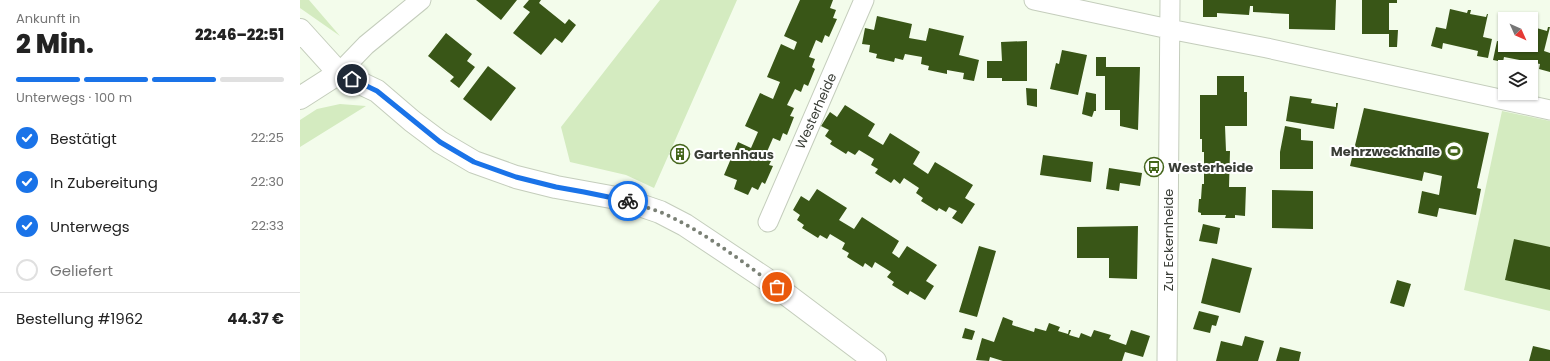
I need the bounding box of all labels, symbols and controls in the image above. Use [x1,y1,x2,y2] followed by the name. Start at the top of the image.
[16,9,80,28] text: Ankunft in
[1498,12,1538,52] north arrow
[1498,12,1538,100] map controls
[195,24,284,45] text: 22:46–22:51
[16,26,94,62] text: 2 Min.
[1498,60,1538,100] button: layers
[335,62,369,96] pin
[341,68,363,90] icon: home
[791,70,841,152] street label: Westerheide
[16,88,132,107] text: Unterwegs · 100 m
[16,127,38,149] icon: check
[50,128,117,149] text: Bestätigt
[251,128,284,147] text: 22:25
[1443,140,1465,162] sports icon: Mehrzweckhalle
[1331,142,1440,161] place label: Mehrzweckhalle
[669,143,691,165] building icon: Gartenhaus
[694,145,774,164] place label: Gartenhaus
[1143,156,1165,178] bus stop icon: Westerheide
[1168,158,1253,177] place label: Westerheide
[16,171,38,193] icon: check
[50,172,158,193] text: In Zubereitung
[250,172,284,191] text: 22:30
[608,181,648,221] courier
[1159,189,1178,291] street label: Zur Eckernheide
[617,190,639,212] icon: bike
[16,215,38,237] icon: check
[50,216,130,237] text: Unterwegs
[251,216,284,235] text: 22:33
[50,260,113,281] text: Geliefert
[760,270,794,304] pin
[766,276,788,298] icon: bag
[16,308,143,329] text: Bestellung #1962
[227,308,284,329] text: 44.37 €

